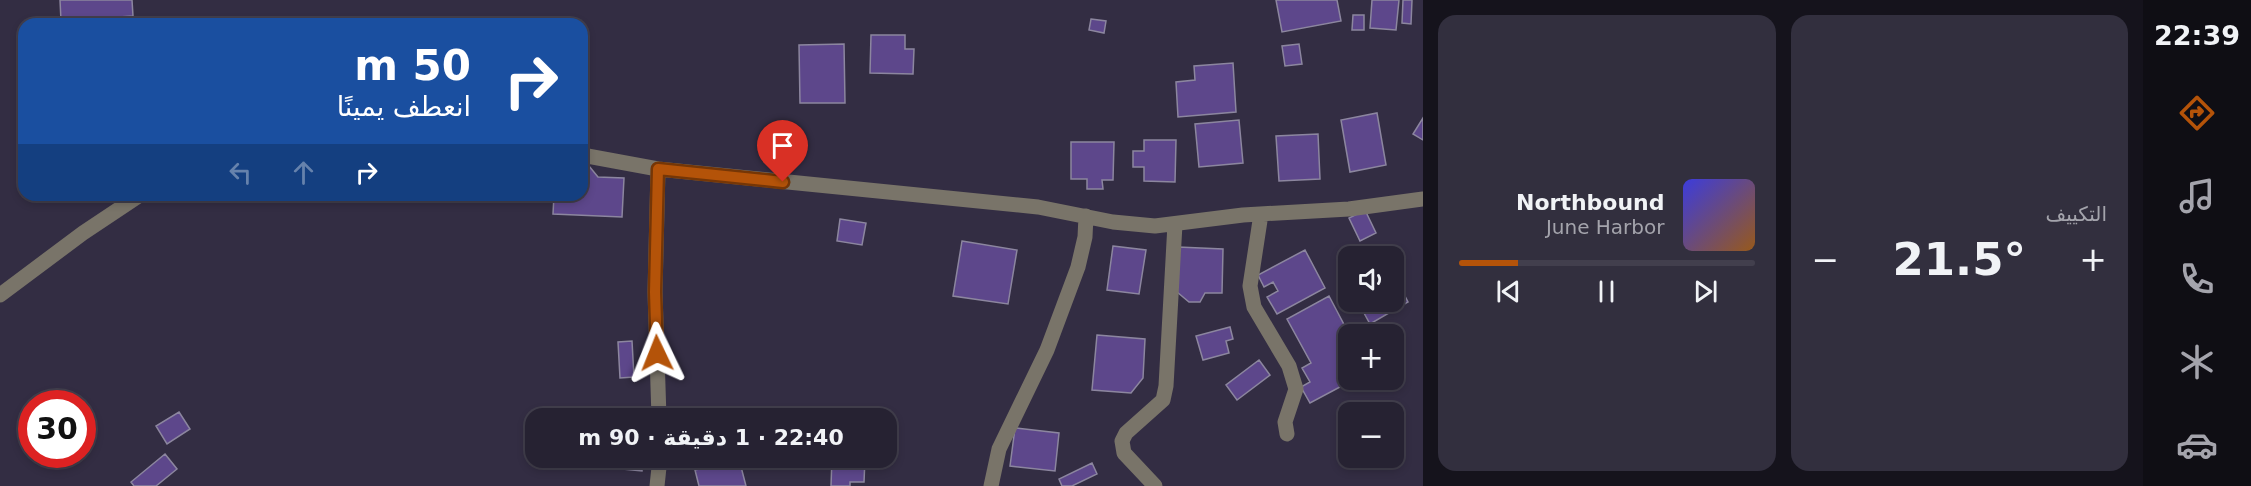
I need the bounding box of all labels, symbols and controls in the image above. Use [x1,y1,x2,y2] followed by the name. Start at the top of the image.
[2154,20,2240,51] text: 22:39
[354,41,471,90] text: 50 m
[492,42,570,120] icon: right
[337,91,471,122] text: انعطف يمينًا
[2176,92,2218,134] icon: directions
[757,120,808,182] pin
[766,129,799,162] icon: arrive
[224,156,257,189] icon: left
[287,156,320,189] icon: ahead
[350,156,383,189] icon: right
[2176,175,2218,217] icon: music
[1516,190,1665,215] text: Northbound
[2045,202,2107,226] text: التكييف
[1546,215,1665,239] text: June Harbor
[1892,233,2026,286] text: 21.5°
[1812,240,1839,279] text: −
[2079,240,2107,279] text: +
[1338,246,1404,468] map controls
[1338,246,1404,312] button: sound
[2176,258,2218,300] icon: phone
[1492,275,1525,308] icon: previous
[1590,275,1623,308] icon: pause
[1689,275,1722,308] icon: next
[625,321,689,385] position arrow
[1338,324,1404,390] button: +
[2176,341,2218,383] icon: climate
[18,390,96,468] speed limit sign: 30
[1338,402,1404,468] button: −
[2176,424,2218,466] icon: car
[578,425,844,450] text: 22:40 · 1 دقيقة · 90 m

